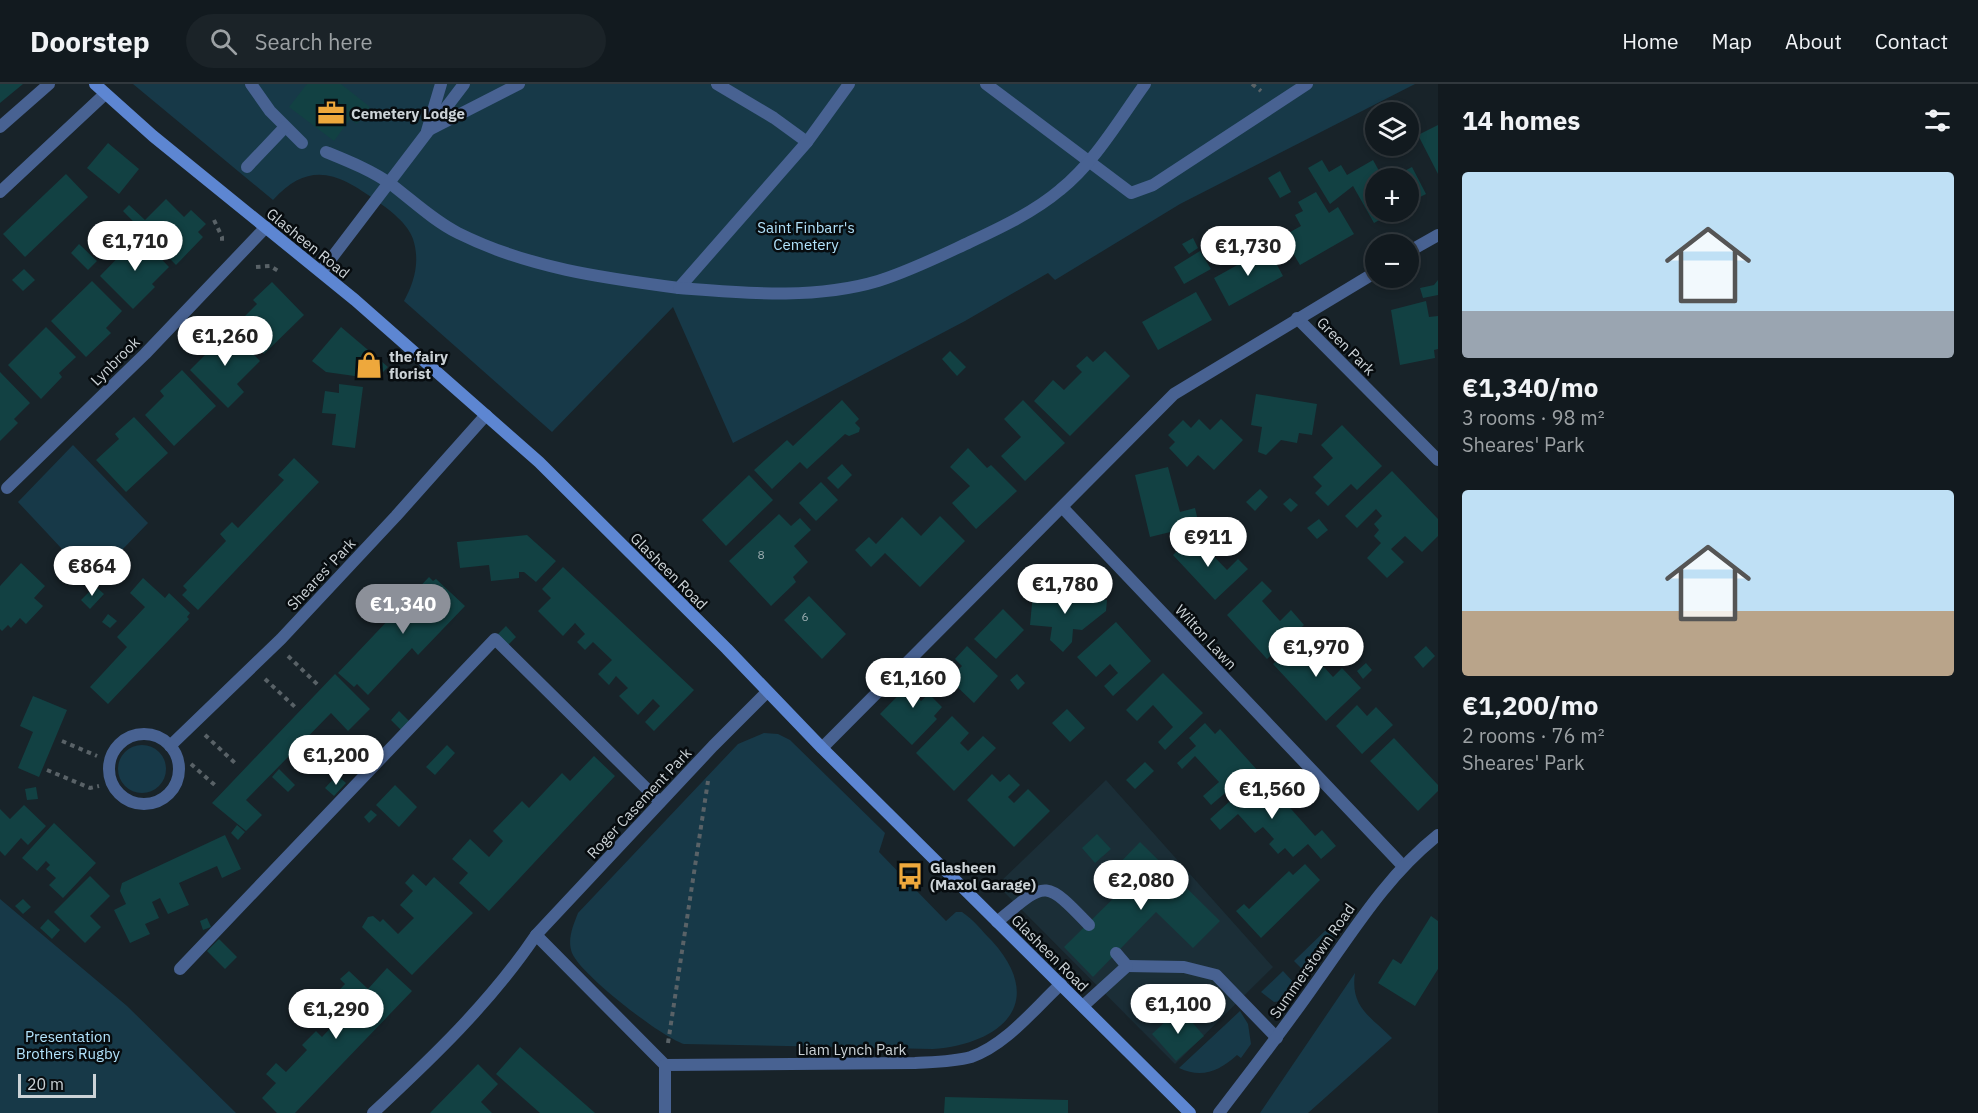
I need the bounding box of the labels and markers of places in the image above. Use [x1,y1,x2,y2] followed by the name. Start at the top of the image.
[316,98,346,128] office icon: Cemetery Lodge
[351,104,465,123] place label: Cemetery Lodge
[86,221,184,272] pin: €1,710
[1199,226,1297,277] pin: €1,730
[176,316,274,367] pin: €1,260
[389,347,448,383] place label: the fairy florist
[354,350,384,380] shop icon: the fairy florist
[1172,517,1244,568] pin: €911
[56,546,128,597] pin: €864
[1016,564,1114,615] pin: €1,780
[354,584,452,635] pin: €1,340
[1267,627,1365,678] pin: €1,970
[864,658,962,709] pin: €1,160
[287,735,385,786] pin: €1,200
[1223,769,1321,820] pin: €1,560
[930,858,1036,894] place label: Glasheen (Maxol Garage)
[1092,860,1190,911] pin: €2,080
[895,861,925,891] bus stop icon: Glasheen (Maxol Garage)
[1129,984,1227,1035] pin: €1,100
[287,989,385,1040] pin: €1,290

